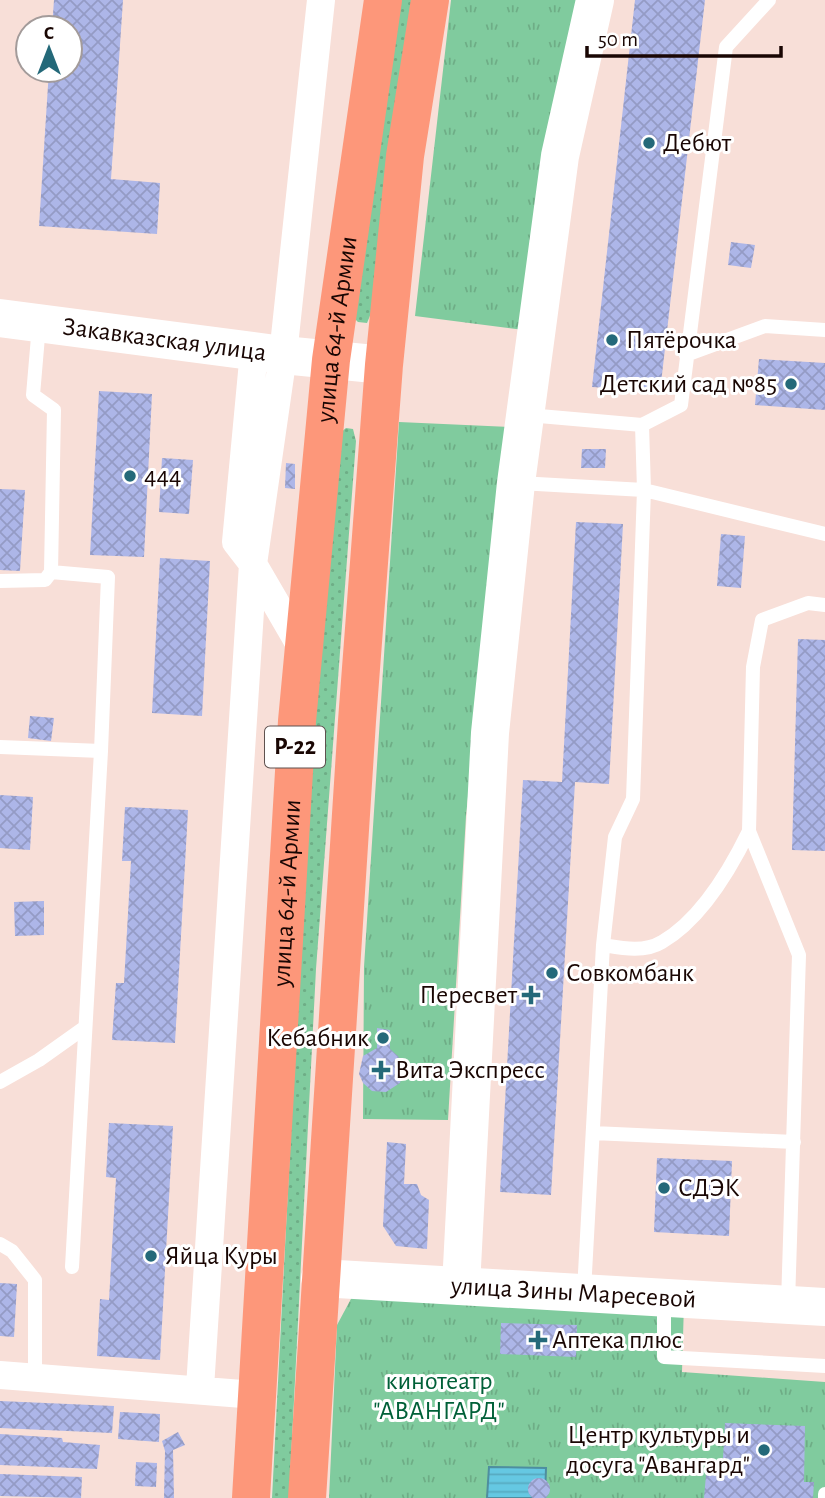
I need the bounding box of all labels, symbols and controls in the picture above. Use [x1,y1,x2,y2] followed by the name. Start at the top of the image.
[14,14,84,84] north arrow
[587,14,781,58] scale bar
[44,24,54,43] text: С
[598,29,638,50] text: 50 m
[663,130,732,156] place label: Дебют
[641,135,657,151] marker: Дебют
[312,234,362,425] street label: улица 64-й Армии
[61,313,268,366] street label: Закавказская улица
[626,327,737,353] place label: Пятёрочка
[604,332,620,348] marker: Пятёрочка
[600,371,777,397] place label: Детский сад №85
[783,376,799,392] marker: Детский сад №85
[144,463,182,489] place label: 444
[122,468,138,484] marker: 444
[265,726,325,768] road number: Р-22
[268,799,305,989] street label: улица 64-й Армии
[566,960,694,986] place label: Совкомбанк
[544,965,560,981] marker: Совкомбанк
[420,982,518,1008] place label: Пересвет
[523,987,539,1003] marker: Пересвет
[266,1025,369,1051] place label: Кебабник
[375,1030,391,1046] marker: Кебабник
[395,1057,545,1083] place label: Вита Экспресс
[373,1062,389,1078] marker: Вита Экспресс
[678,1175,740,1201] place label: СДЭК
[656,1180,672,1196] marker: СДЭК
[165,1243,278,1269] place label: Яйца Куры
[143,1248,159,1264] marker: Яйца Куры
[449,1272,697,1313] street label: улица Зины Маресевой
[552,1327,682,1353] place label: Аптека плюс
[530,1332,546,1348] marker: Аптека плюс
[373,1368,505,1424] park label: кинотеатр "АВАНГАРД"
[566,1422,750,1478] place label: Центр культуры и досуга "Авангард"
[756,1442,772,1458] marker: Центр культуры и досуга "Авангард"

